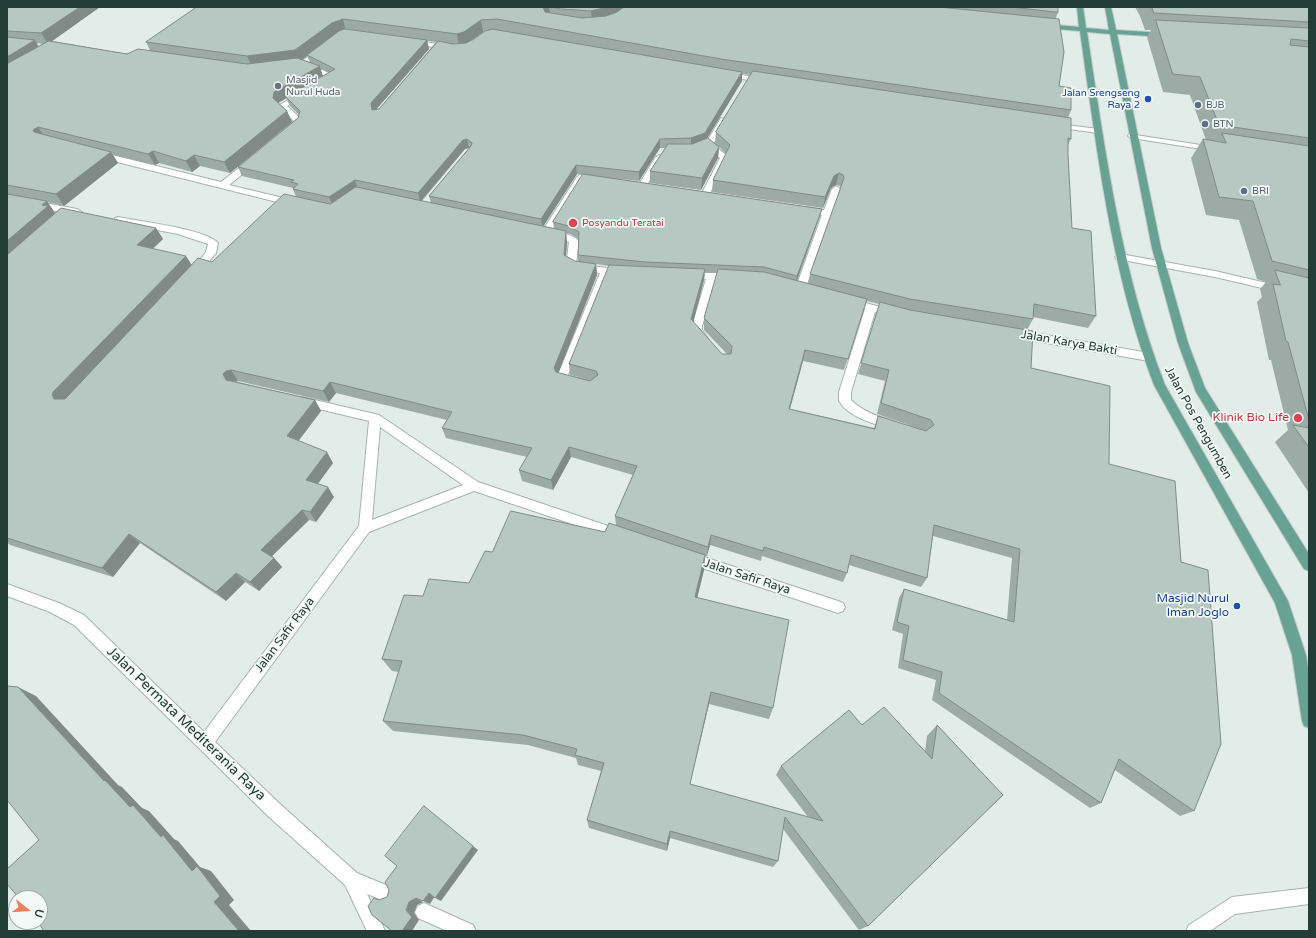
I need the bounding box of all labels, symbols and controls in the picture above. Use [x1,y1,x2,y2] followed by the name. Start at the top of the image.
[286,74,340,98] place label: Masjid Nurul Huda
[273,81,283,91] marker: Masjid Nurul Huda
[1062,87,1140,110] place label: Jalan Srengseng Raya 2
[1143,94,1153,104] marker: Jalan Srengseng Raya 2
[1206,99,1225,111] place label: BJB
[1193,100,1203,110] marker: BJB
[1213,118,1234,130] place label: BTN
[1200,119,1210,129] marker: BTN
[1252,185,1269,197] place label: BRI
[1239,186,1249,196] marker: BRI
[567,217,579,229] marker: Posyandu Teratai
[582,217,664,229] place label: Posyandu Teratai
[1020,327,1118,359] street label: Jalan Karya Bakti
[1161,364,1235,482] street label: Jalan Pos Pengumben
[1212,411,1289,425] place label: Klinik Bio Life
[1292,412,1304,424] marker: Klinik Bio Life
[702,556,792,598] street label: Jalan Safir Raya
[1156,592,1229,620] place label: Masjid Nurul Iman Joglo
[252,595,318,675] street label: Jalan Safir Raya
[1232,601,1242,611] marker: Masjid Nurul Iman Joglo
[103,644,269,804] street label: Jalan Permata Mediterania Raya
[8,890,48,930] north arrow
[32,907,46,919] text: U

